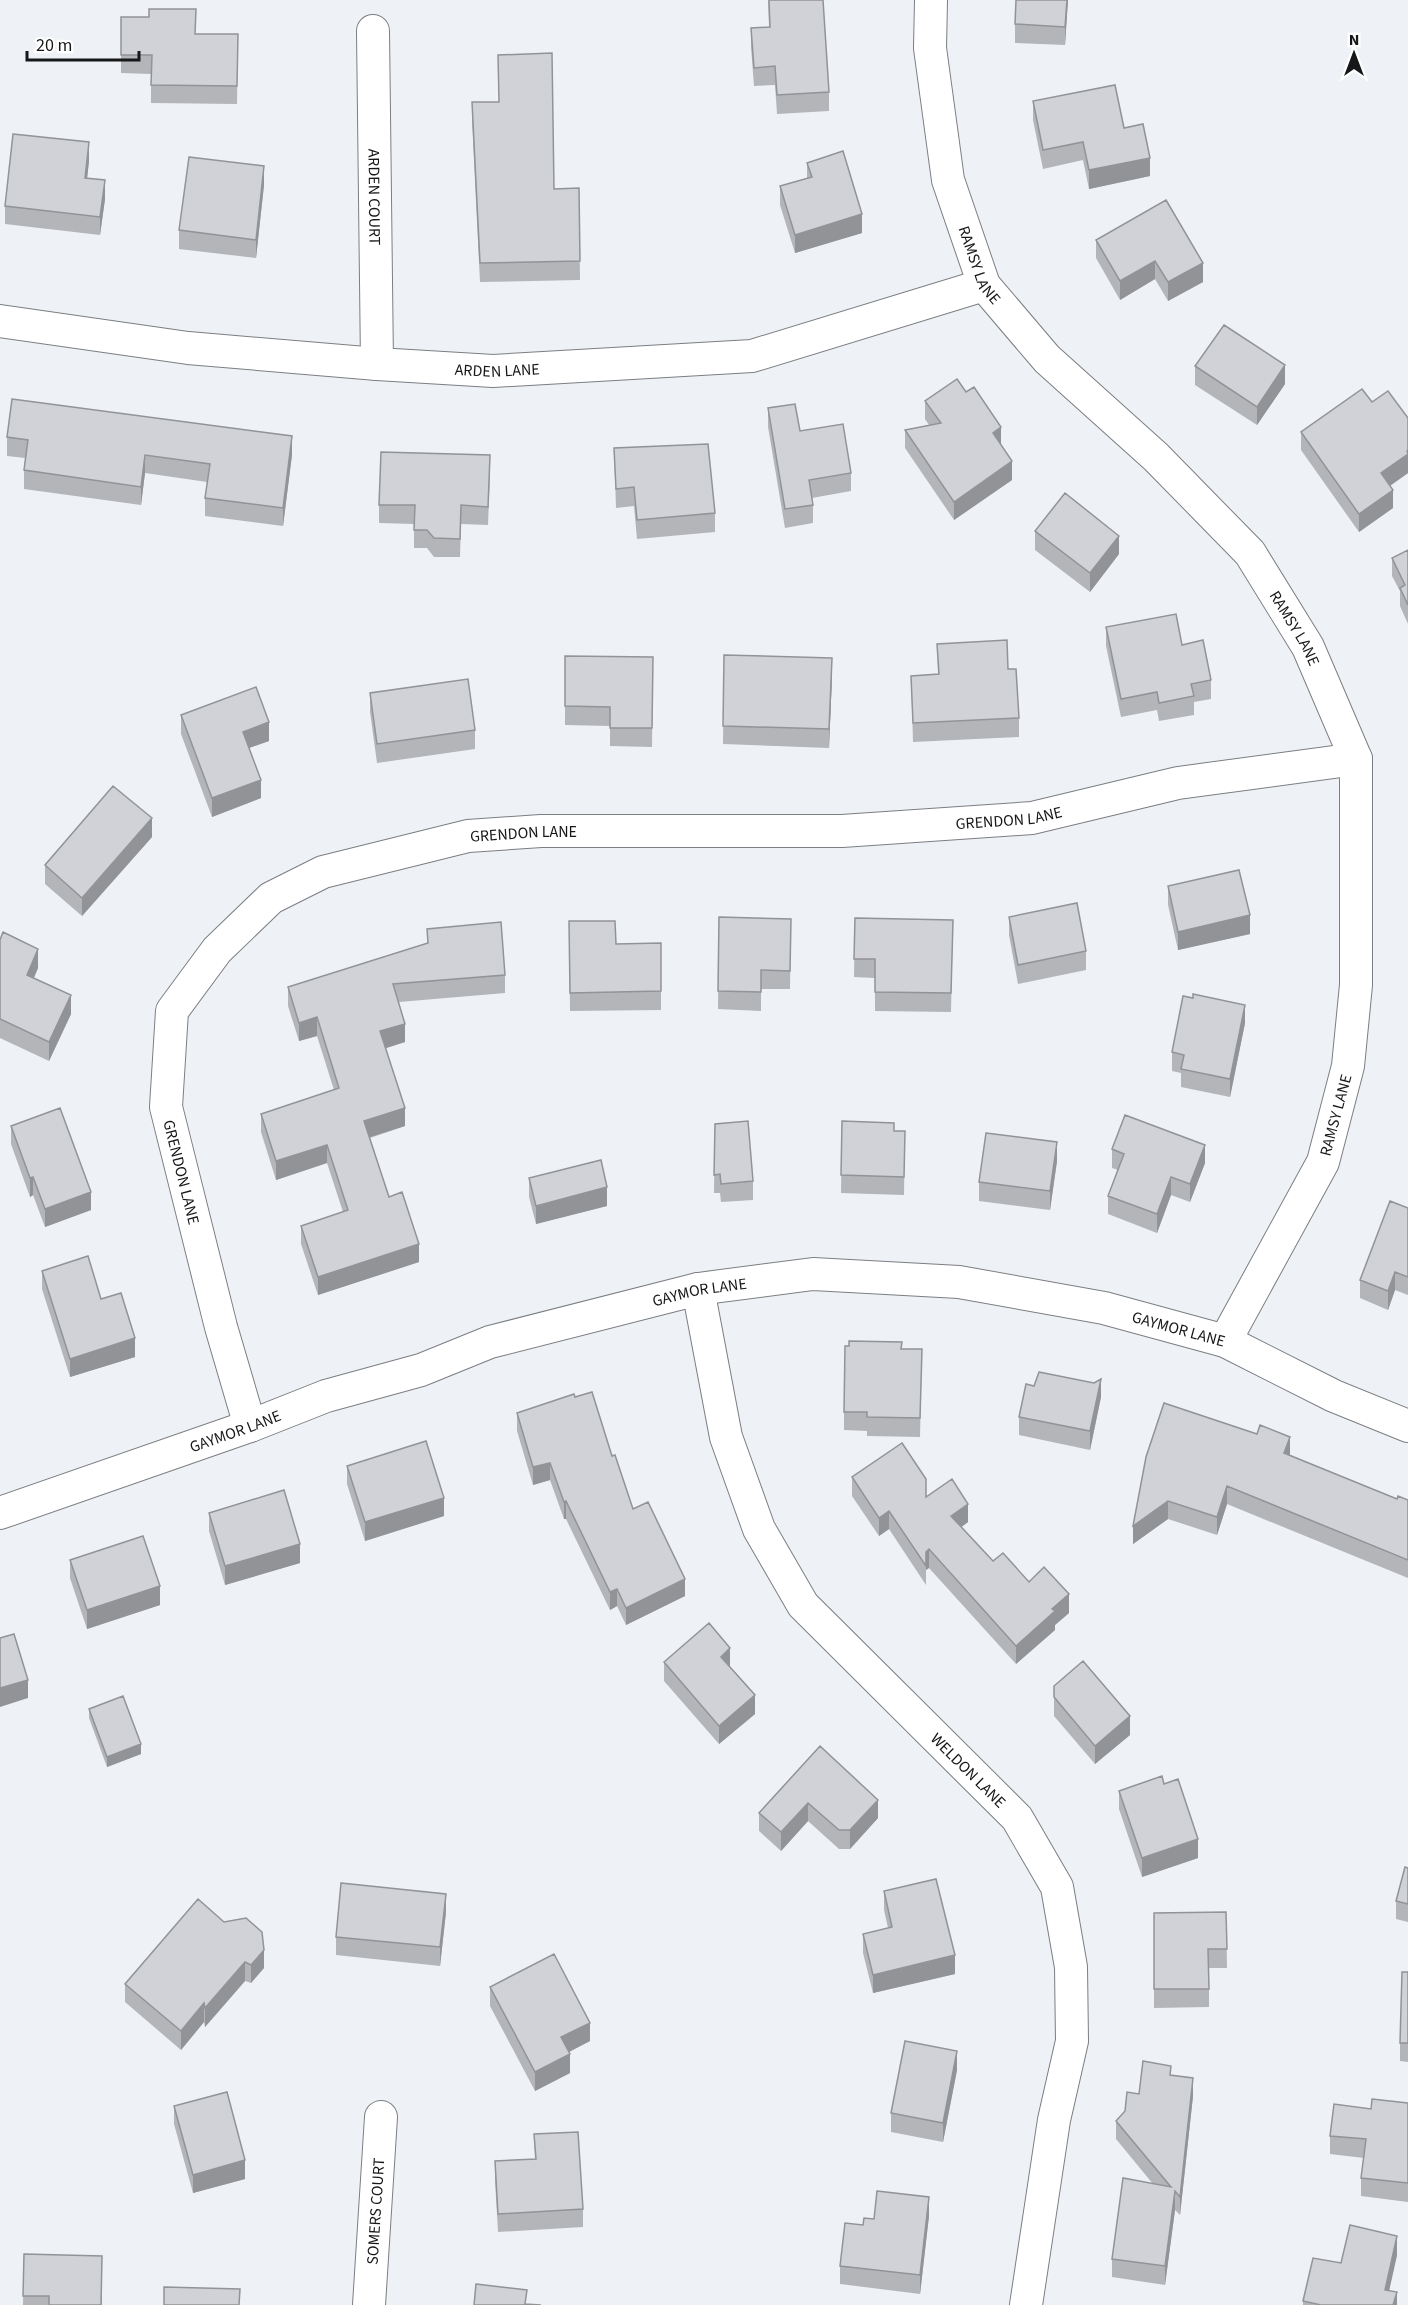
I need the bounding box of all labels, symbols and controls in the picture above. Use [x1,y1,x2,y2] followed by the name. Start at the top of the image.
[27,24,140,62] scale bar
[1324,24,1384,84] north arrow
[1349,29,1359,51] text: N
[36,33,72,58] text: 20 m
[362,148,386,246] street label: ARDEN COURT
[952,223,1006,309] street label: RAMSY LANE
[454,358,540,383] street label: ARDEN LANE
[1264,587,1325,669] street label: RAMSY LANE
[955,801,1064,835] street label: GRENDON LANE
[469,821,577,848] street label: GRENDON LANE
[1314,1072,1357,1159] street label: RAMSY LANE
[157,1118,205,1227] street label: GRENDON LANE
[650,1273,748,1312] street label: GAYMOR LANE
[1129,1306,1228,1353] street label: GAYMOR LANE
[187,1405,284,1458] street label: GAYMOR LANE
[925,1728,1011,1813] street label: WELDON LANE
[362,2157,390,2265] street label: SOMERS COURT

